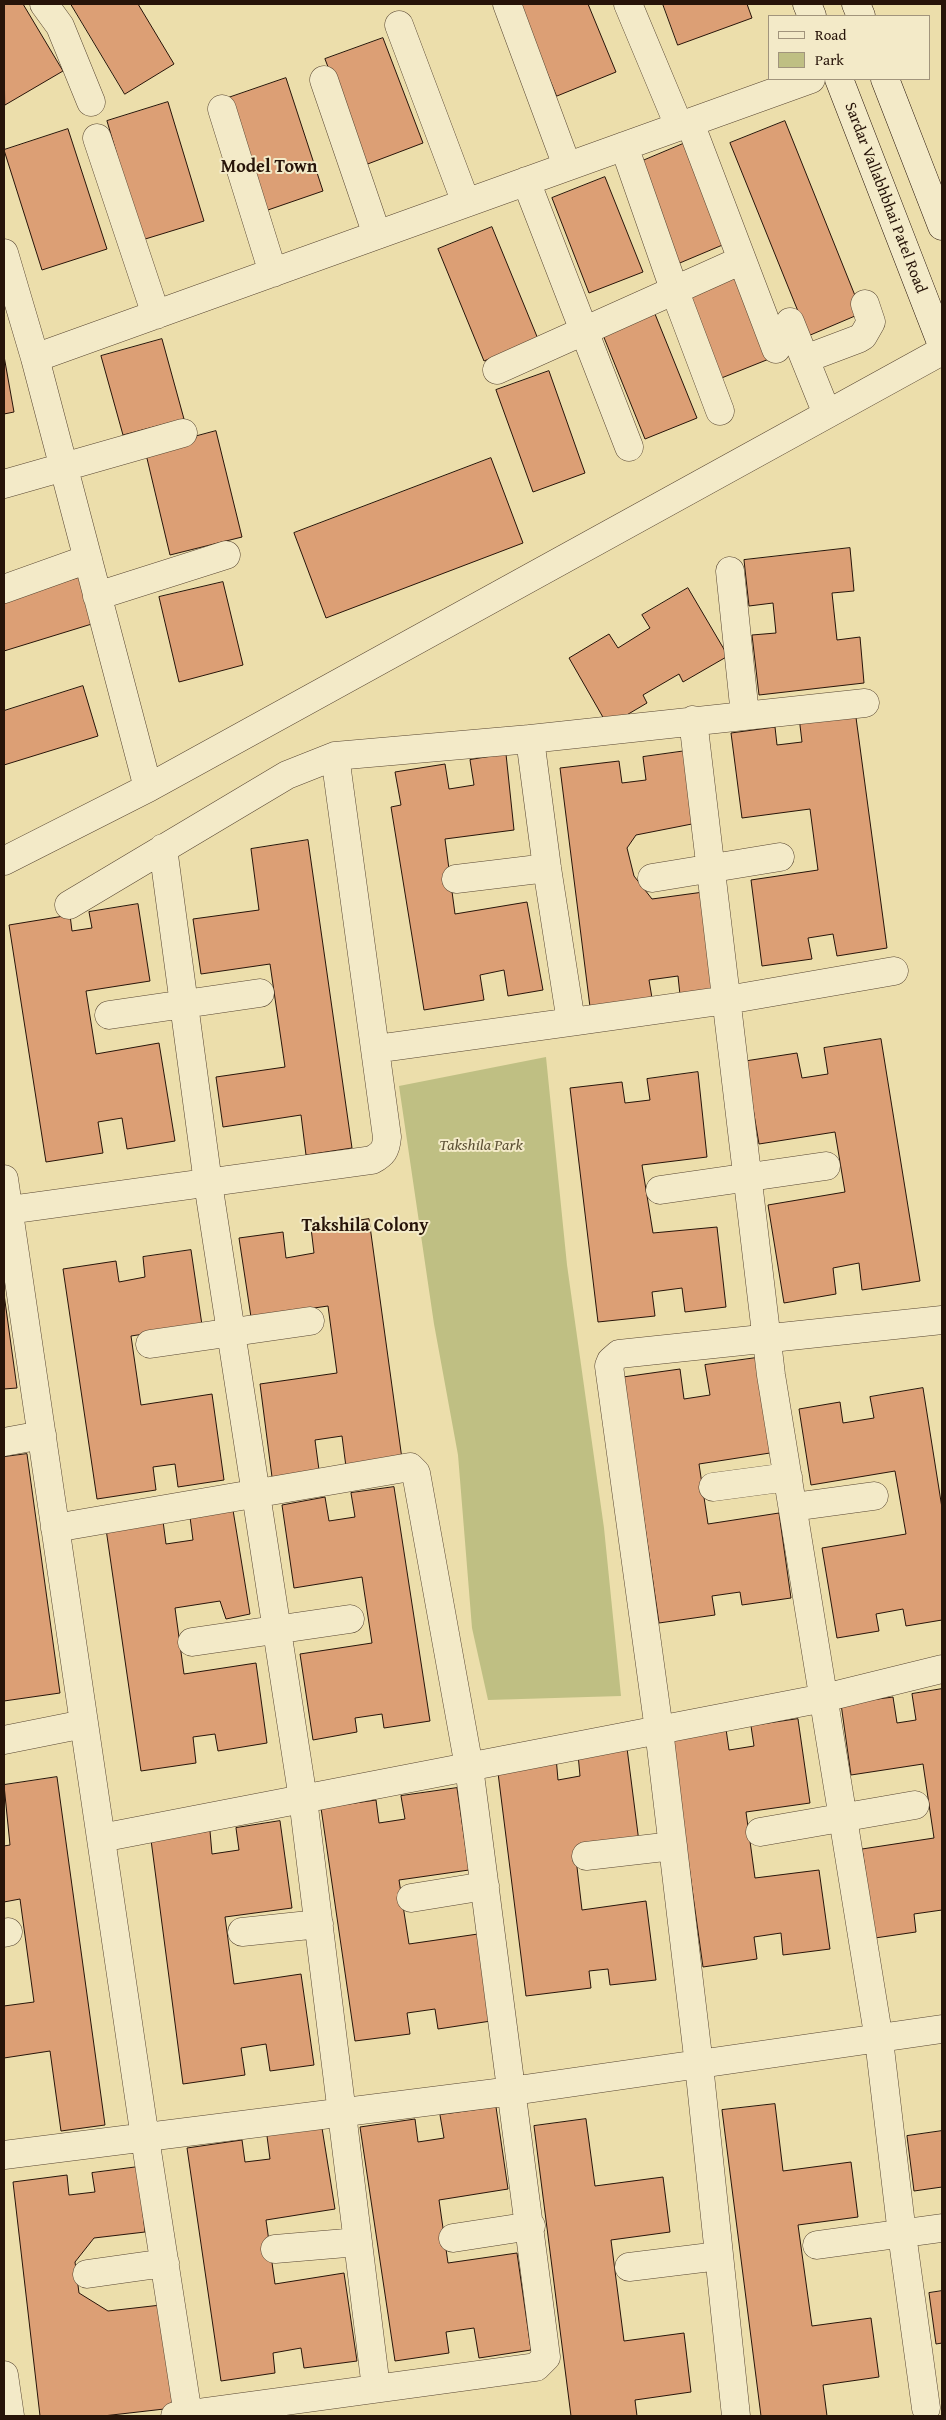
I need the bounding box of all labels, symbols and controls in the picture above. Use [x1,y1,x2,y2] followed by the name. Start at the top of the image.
[768,15,931,80] legend
[815,24,846,45] text: Road
[815,49,844,70] text: Park
[840,100,930,296] street label: Sardar Vallabhbhai Patel Road
[221,156,317,178] district label: Model Town
[439,1136,523,1156] park label: Takshila Park
[302,1215,428,1237] district label: Takshila Colony

